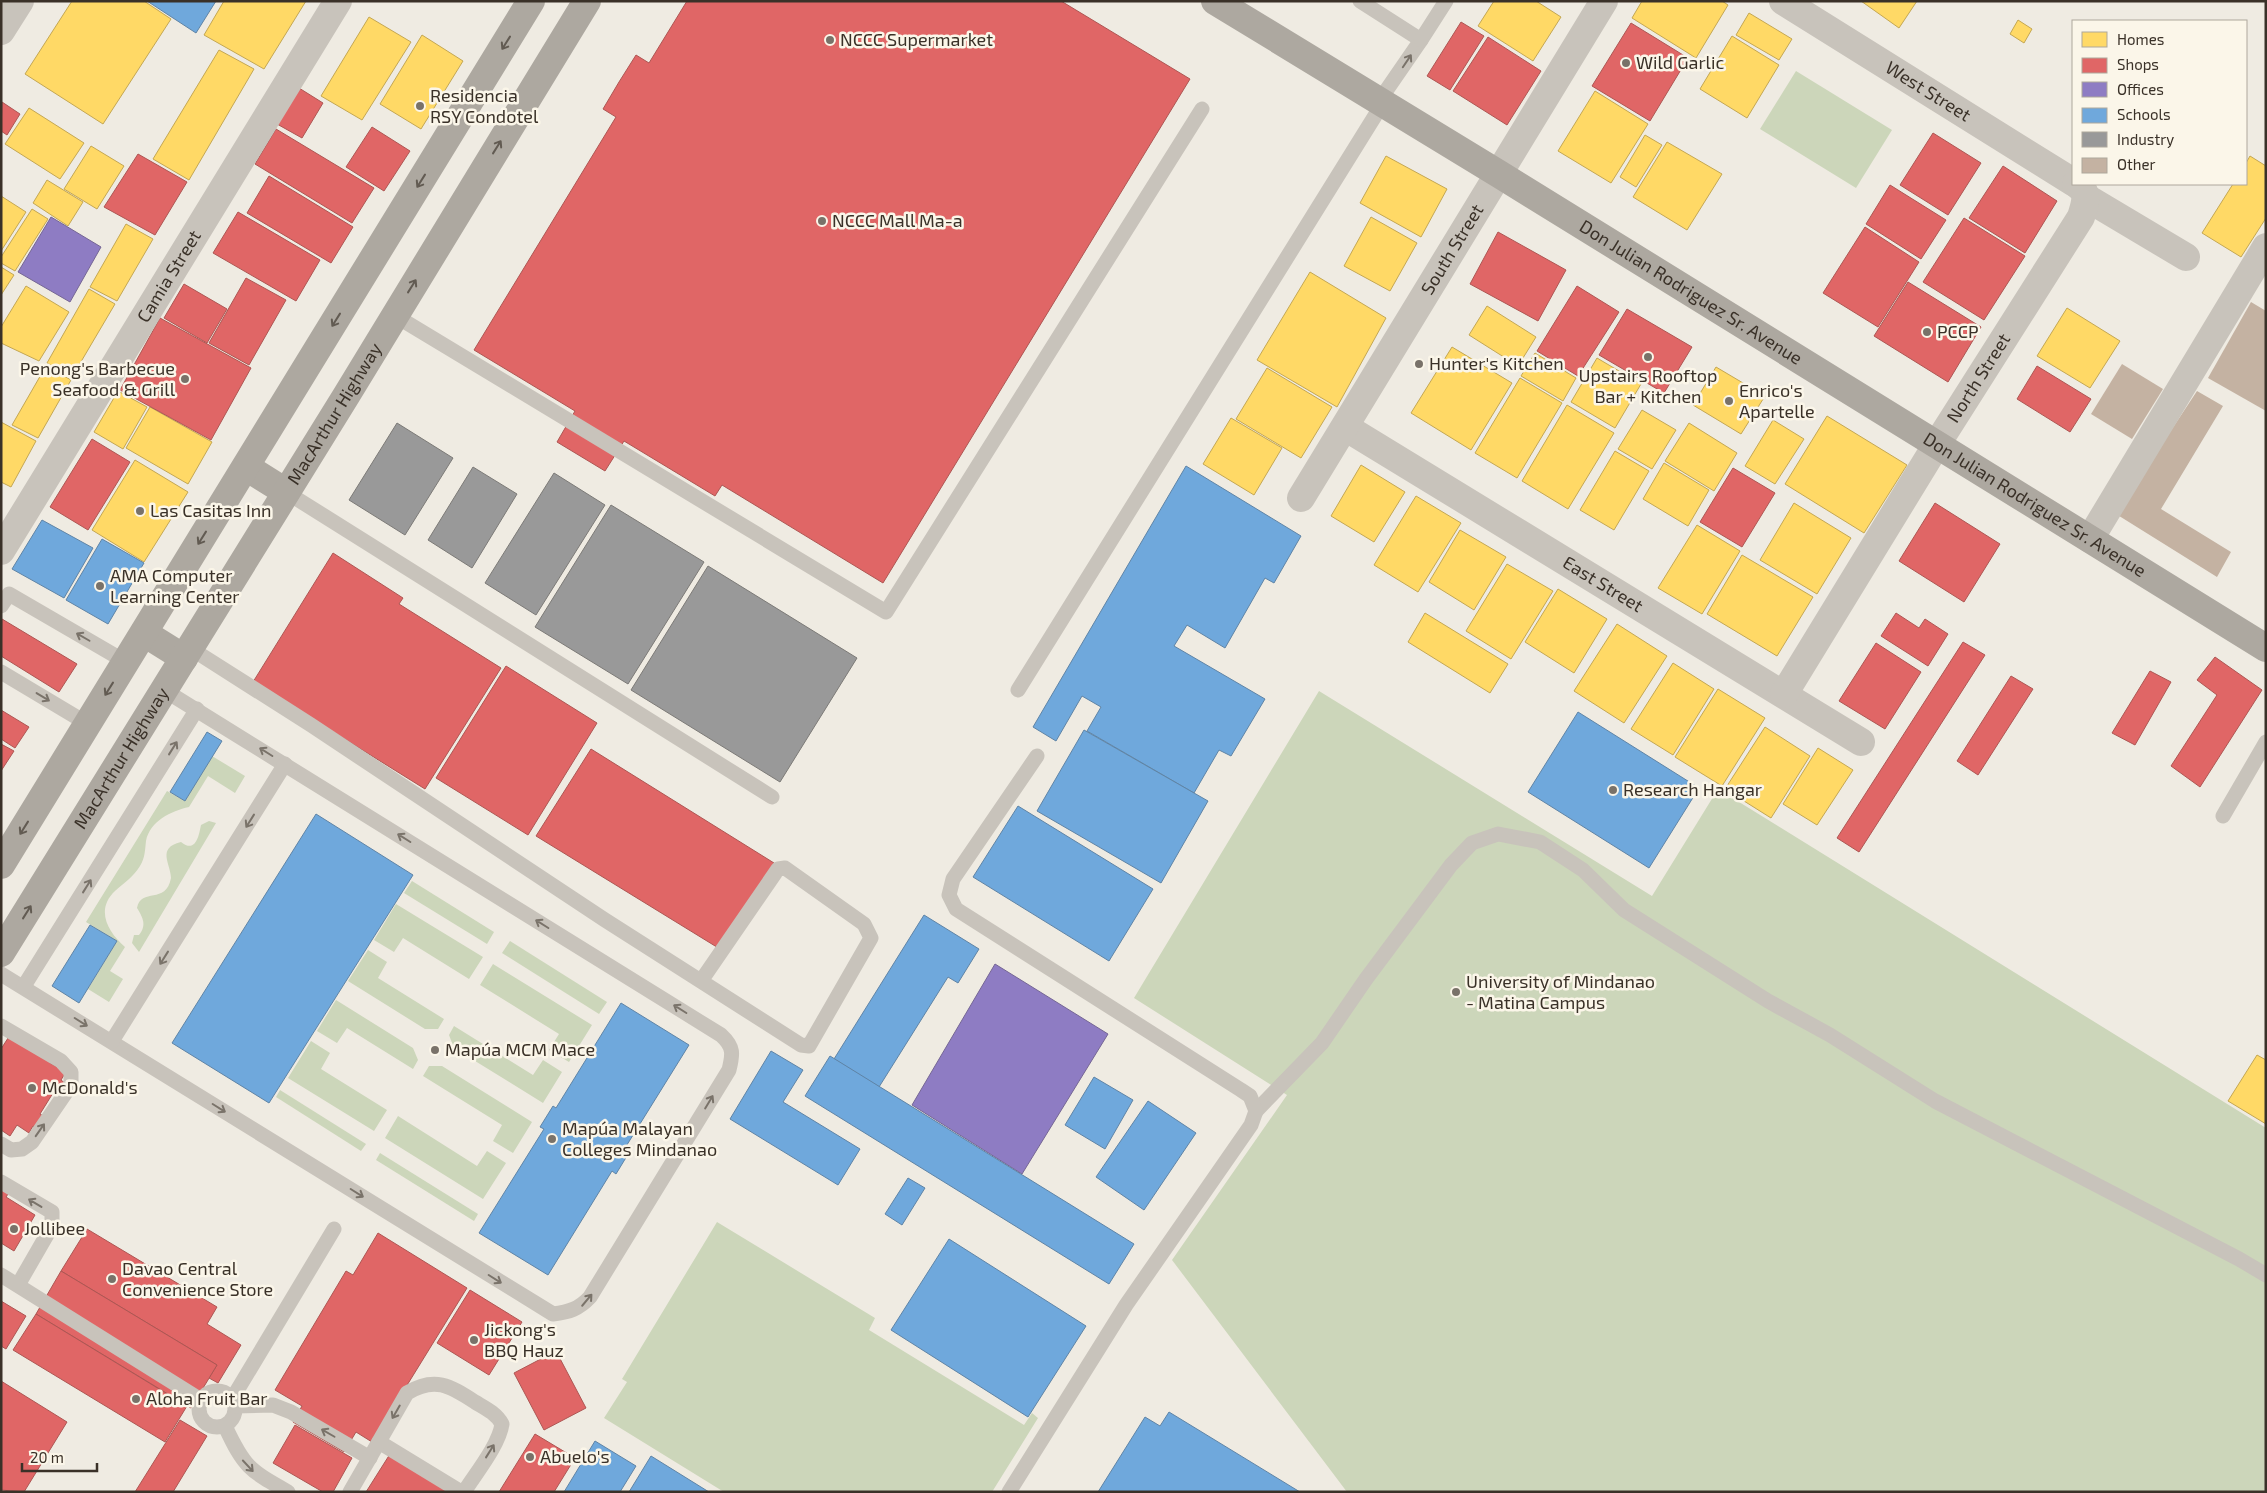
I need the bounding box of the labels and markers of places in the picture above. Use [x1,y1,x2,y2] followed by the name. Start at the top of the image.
[840,28,993,50] place label: NCCC Supermarket
[824,34,836,46] marker: NCCC Supermarket
[1636,51,1724,73] place label: Wild Garlic
[1620,57,1632,69] marker: Wild Garlic
[430,84,539,127] place label: Residencia RSY Condotel
[414,100,426,112] marker: Residencia RSY Condotel
[832,209,963,231] place label: NCCC Mall Ma-a
[816,215,828,227] marker: NCCC Mall Ma-a
[1937,320,1979,342] place label: PCCP
[1921,326,1933,338] marker: PCCP
[1642,351,1654,363] marker: Upstairs Rooftop Bar + Kitchen
[1429,352,1564,374] place label: Hunter's Kitchen
[20,357,176,400] place label: Penong's Barbecue Seafood & Grill
[1413,358,1425,370] marker: Hunter's Kitchen
[1579,364,1717,407] place label: Upstairs Rooftop Bar + Kitchen
[179,373,191,385] marker: Penong's Barbecue Seafood & Grill
[1739,379,1815,422] place label: Enrico's Apartelle
[1723,395,1735,407] marker: Enrico's Apartelle
[150,499,272,521] place label: Las Casitas Inn
[134,505,146,517] marker: Las Casitas Inn
[110,564,240,607] place label: AMA Computer Learning Center
[94,580,106,592] marker: AMA Computer Learning Center
[1623,778,1762,800] place label: Research Hangar
[1607,784,1619,796] marker: Research Hangar
[1466,970,1655,1013] place label: University of Mindanao - Matina Campus
[1450,986,1462,998] marker: University of Mindanao - Matina Campus
[445,1038,595,1060] place label: Mapúa MCM Mace
[429,1044,441,1056] marker: Mapúa MCM Mace
[42,1076,138,1098] place label: McDonald's
[26,1082,38,1094] marker: McDonald's
[562,1117,717,1160] place label: Mapúa Malayan Colleges Mindanao
[546,1133,558,1145] marker: Mapúa Malayan Colleges Mindanao
[24,1217,85,1239] place label: Jollibee
[8,1223,20,1235] marker: Jollibee
[122,1257,273,1300] place label: Davao Central Convenience Store
[106,1273,118,1285] marker: Davao Central Convenience Store
[484,1318,564,1361] place label: Jickong's BBQ Hauz
[468,1334,480,1346] marker: Jickong's BBQ Hauz
[146,1387,268,1409] place label: Aloha Fruit Bar
[130,1393,142,1405] marker: Aloha Fruit Bar
[540,1445,610,1467] place label: Abuelo's
[524,1451,536,1463] marker: Abuelo's

